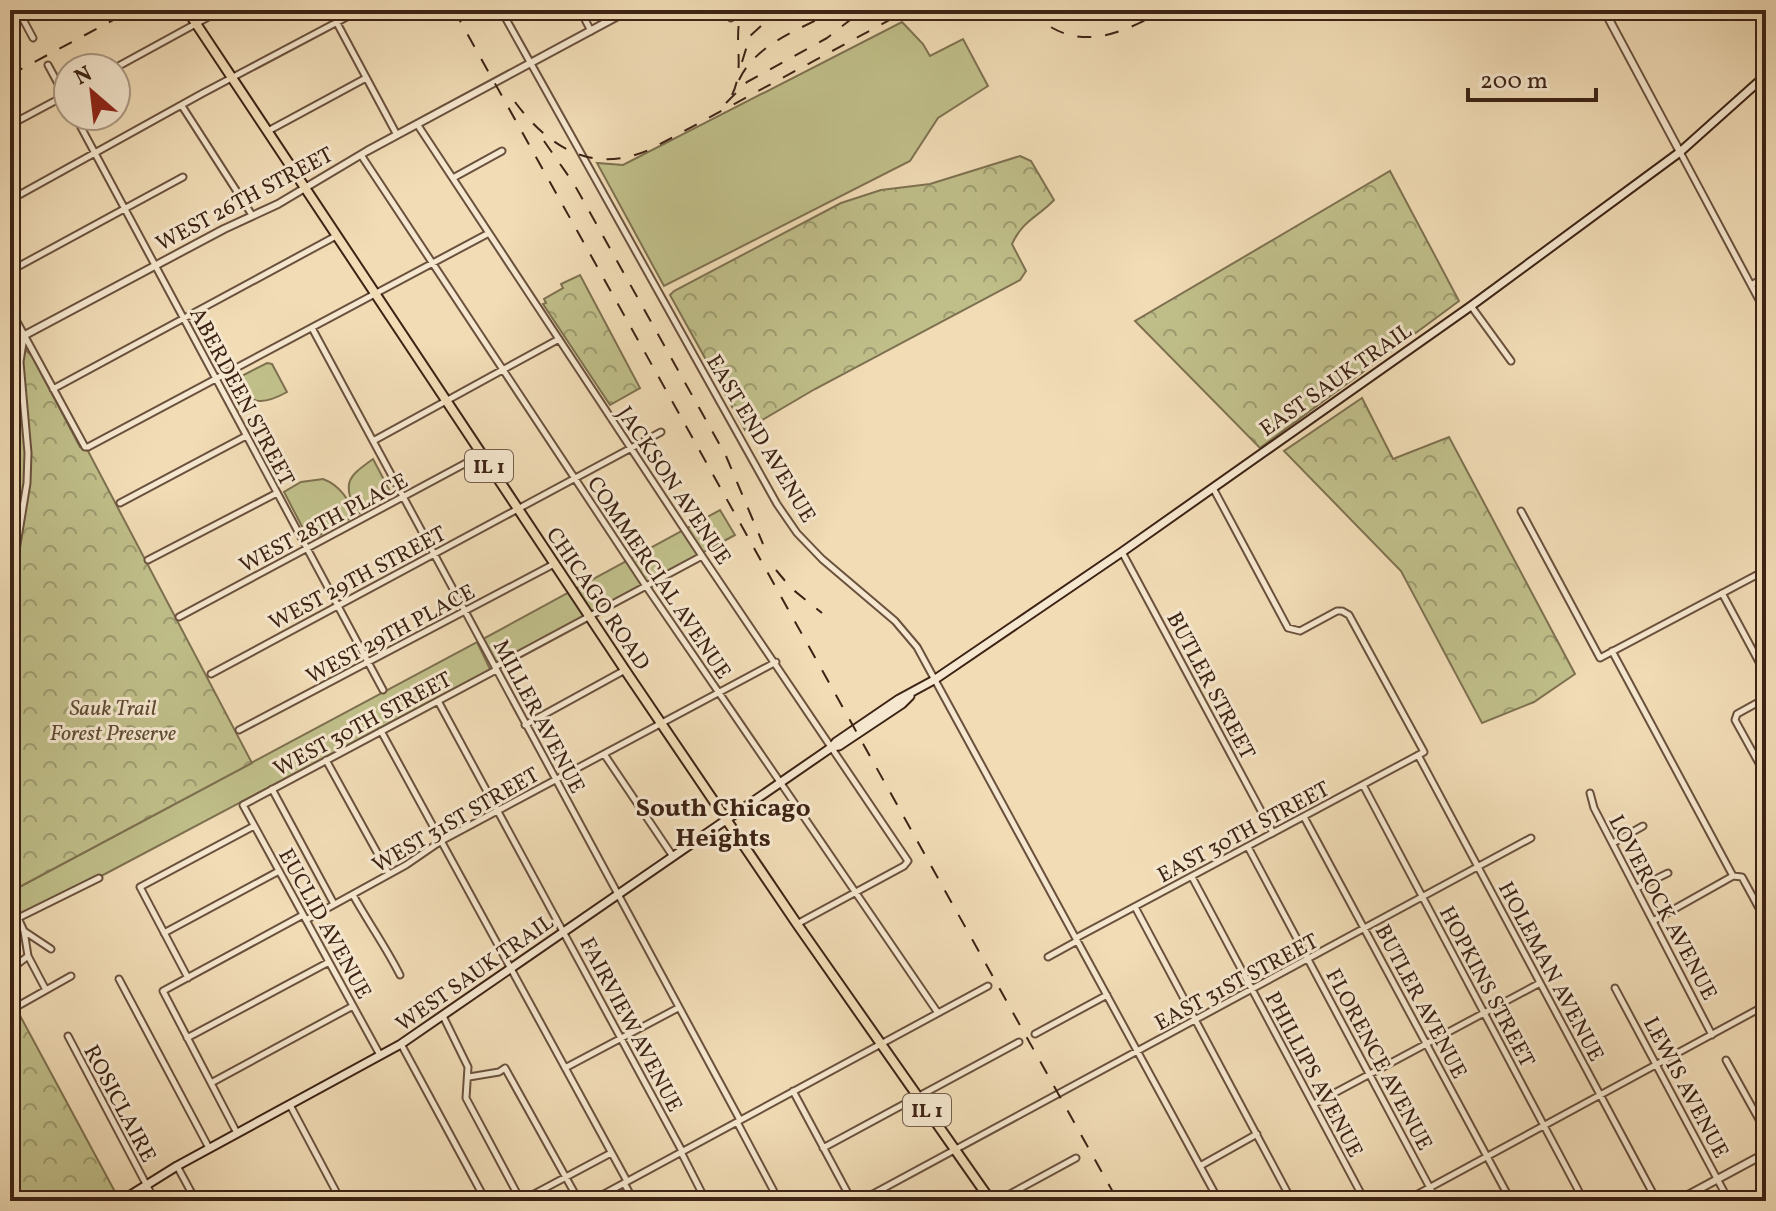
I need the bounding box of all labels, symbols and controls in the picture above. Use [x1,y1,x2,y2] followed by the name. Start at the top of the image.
[52,52,132,132] north arrow
[1468,52,1596,102] scale bar
[69,59,98,94] text: N
[1480,65,1548,99] text: 200 m
[151,140,339,260] street label: WEST 26TH STREET
[181,302,301,492] street label: ABERDEEN STREET
[1254,317,1419,445] street label: EAST SAUK TRAIL
[697,349,822,529] street label: EAST END AVENUE
[608,401,738,572] street label: JACKSON AVENUE
[465,450,513,482] road number: IL 1
[234,467,414,582] street label: WEST 28TH PLACE
[578,471,737,686] street label: COMMERCIAL AVENUE
[264,519,452,639] street label: WEST 29TH STREET
[538,522,656,677] street label: CHICAGO ROAD
[301,578,481,693] street label: WEST 29TH PLACE
[1158,607,1262,766] street label: BUTLER STREET
[484,635,591,800] street label: MILLER AVENUE
[268,665,458,785] street label: WEST 30TH STREET
[50,694,176,750] park label: Sauk Trail Forest Preserve
[367,761,546,882] street label: WEST 31ST STREET
[1152,775,1336,892] street label: EAST 30TH STREET
[635,791,811,857] district label: South Chicago Heights
[1600,810,1724,1006] street label: LOVEROCK AVENUE
[270,843,378,1005] street label: EUCLID AVENUE
[1489,877,1610,1068] street label: HOLEMAN AVENUE
[1430,901,1541,1073] street label: HOPKINS STREET
[390,908,561,1040] street label: WEST SAUK TRAIL
[1366,920,1474,1085] street label: BUTLER AVENUE
[1150,927,1325,1040] street label: EAST 31ST STREET
[571,932,689,1118] street label: FAIRVIEW AVENUE
[1317,964,1439,1157] street label: FLORENCE AVENUE
[1256,987,1370,1164] street label: PHILLIPS AVENUE
[1634,1012,1735,1164] street label: LEWIS AVENUE
[75,1040,163,1169] street label: ROSICLAIRE
[903,1094,951,1126] road number: IL 1

